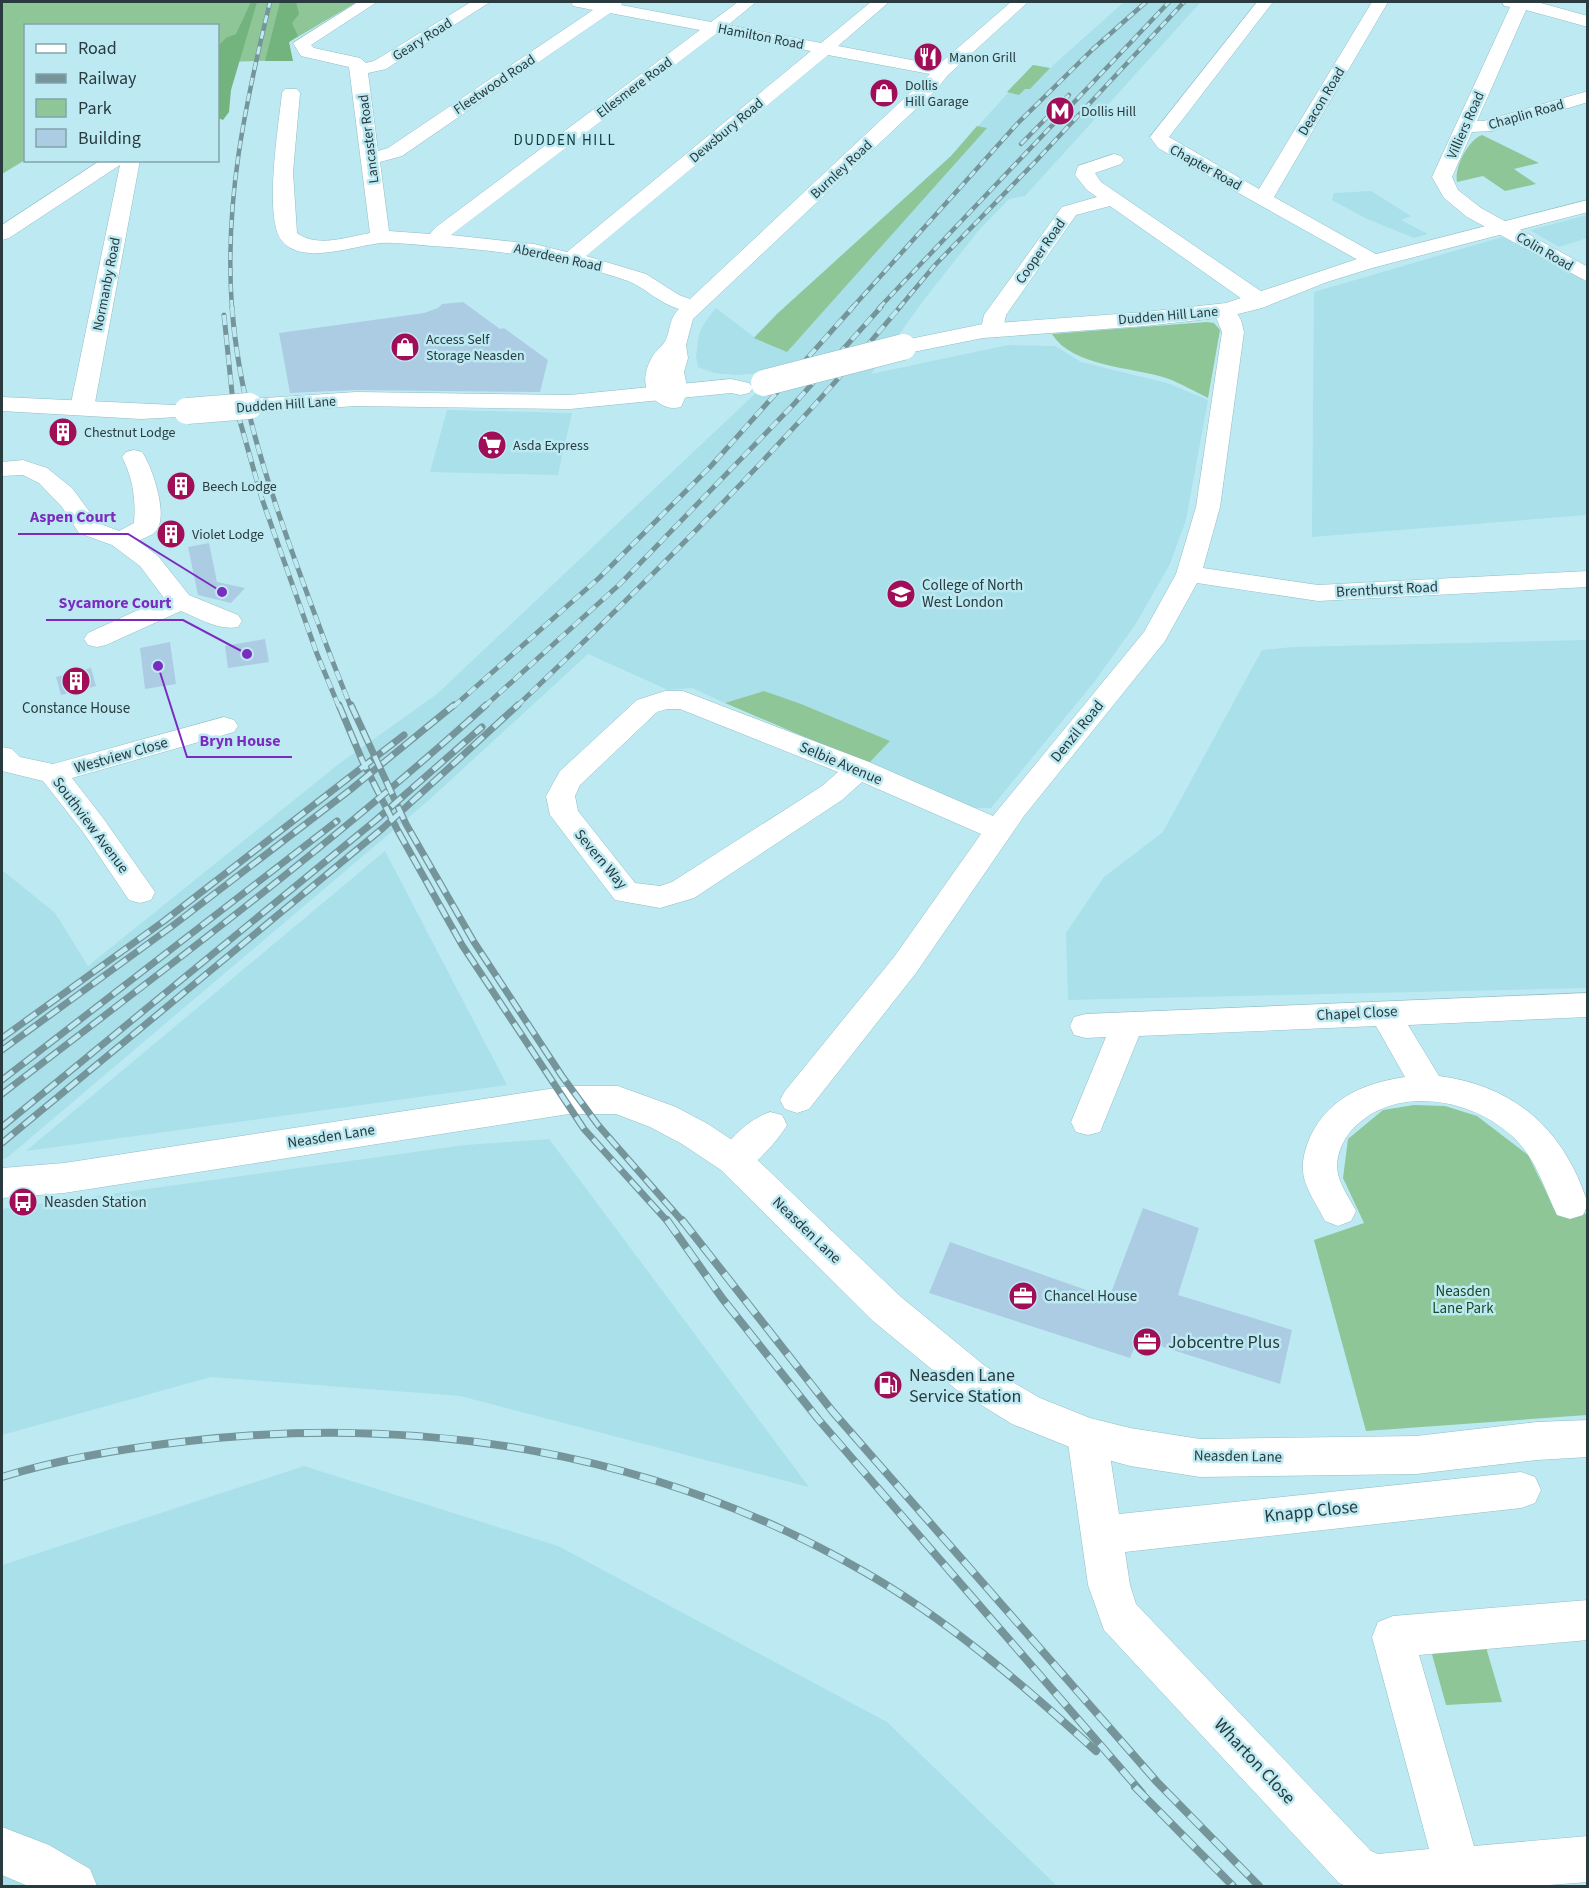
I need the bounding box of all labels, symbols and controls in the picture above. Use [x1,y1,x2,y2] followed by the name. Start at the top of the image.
[389,14,456,66] street label: Geary Road
[716,19,806,55] street label: Hamilton Road
[24,24,219,162] legend
[78,36,117,61] text: Road
[912,41,944,73] restaurant icon: Manon Grill
[949,48,1016,68] place label: Manon Grill
[450,50,539,120] street label: Fleetwood Road
[592,53,677,123] street label: Ellesmere Road
[1294,64,1350,139] street label: Deacon Road
[78,66,137,91] text: Railway
[905,76,969,112] place label: Dollis Hill Garage
[868,77,900,109] shop icon: Dollis Hill Garage
[1442,89,1490,162] street label: Villiers Road
[354,93,384,185] street label: Lancaster Road
[685,94,768,168] street label: Dewsbury Road
[1044,95,1076,127] metro station icon: Dollis Hill
[1486,95,1567,135] street label: Chaplin Road
[78,96,112,121] text: Park
[1081,102,1137,122] place label: Dollis Hill
[78,126,141,151] text: Building
[514,130,616,151] district label: DUDDEN HILL
[806,136,877,204] street label: Burnley Road
[1166,140,1245,196] street label: Chapter Road
[1011,215,1071,288] street label: Cooper Road
[1512,227,1577,276] street label: Colin Road
[88,236,126,333] street label: Normanby Road
[512,239,603,277] street label: Aberdeen Road
[1117,302,1219,330] street label: Dudden Hill Lane
[426,330,525,366] place label: Access Self Storage Neasden
[389,331,421,363] shop icon: Access Self Storage Neasden
[235,392,337,418] street label: Dudden Hill Lane
[47,416,79,448] building icon: Chestnut Lodge
[84,423,176,443] place label: Chestnut Lodge
[476,429,508,461] supermarket icon: Asda Express
[513,436,589,456] place label: Asda Express
[165,470,197,502] building icon: Beech Lodge
[202,477,277,497] place label: Beech Lodge
[18,500,128,534] callout: Aspen Court
[29,506,116,528] text: Aspen Court
[155,518,187,550] building icon: Violet Lodge
[192,525,264,545] place label: Violet Lodge
[922,575,1023,613] place label: College of North West London
[1335,576,1439,603] street label: Brenthurst Road
[885,578,917,610] school or university icon: College of North West London
[46,586,183,620] callout: Sycamore Court
[59,592,171,614] text: Sycamore Court
[60,665,92,697] building icon: Constance House
[1046,696,1109,767] street label: Denzil Road
[22,698,130,719] place label: Constance House
[187,723,292,757] callout: Bryn House
[200,730,280,752] text: Bryn House
[72,732,170,779] street label: Westview Close
[796,737,885,790] street label: Selbie Avenue
[47,773,134,878] street label: Southview Avenue
[569,825,632,894] street label: Severn Way
[1316,1001,1398,1026] street label: Chapel Close
[286,1119,376,1154] street label: Neasden Lane
[7,1186,39,1218] bus stop icon: Neasden Station
[44,1192,147,1213] place label: Neasden Station
[768,1192,846,1269] street label: Neasden Lane
[1007,1280,1039,1312] office icon: Chancel House
[1432,1281,1494,1319] park label: Neasden Lane Park
[1044,1286,1137,1307] place label: Chancel House
[1131,1326,1163,1358] office icon: Jobcentre Plus
[1168,1330,1280,1355] place label: Jobcentre Plus
[909,1363,1021,1409] place label: Neasden Lane Service Station
[872,1369,904,1401] fuel station icon: Neasden Lane Service Station
[1194,1445,1282,1468] street label: Neasden Lane
[1263,1494,1359,1529] street label: Knapp Close
[1208,1713,1301,1810] street label: Wharton Close

